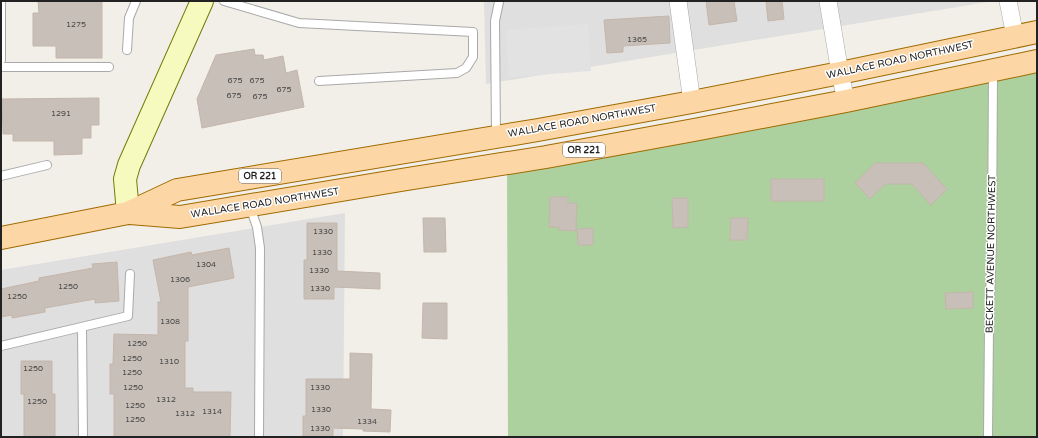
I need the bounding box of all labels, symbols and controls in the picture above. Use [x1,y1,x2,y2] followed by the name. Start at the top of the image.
[66,20,86,29] house number: 1275
[627,35,647,44] house number: 1365
[825,39,975,81] street label: WALLACE ROAD NORTHWEST
[227,76,243,85] house number: 675
[249,76,265,85] house number: 675
[276,85,292,94] house number: 675
[226,91,242,100] house number: 675
[252,92,268,101] house number: 675
[507,102,657,140] street label: WALLACE ROAD NORTHWEST
[51,109,71,118] house number: 1291
[563,143,605,157] road number: OR 221
[239,169,281,183] road number: OR 221
[984,175,998,333] street label: BECKETT AVENUE NORTHWEST
[190,185,340,221] street label: WALLACE ROAD NORTHWEST
[313,227,333,236] house number: 1330
[312,248,332,257] house number: 1330
[196,260,216,269] house number: 1304
[309,266,329,275] house number: 1330
[170,275,190,284] house number: 1306
[58,282,78,291] house number: 1250
[310,284,330,293] house number: 1330
[7,292,27,301] house number: 1250
[160,317,180,326] house number: 1308
[127,339,147,348] house number: 1250
[122,354,142,363] house number: 1250
[159,357,179,366] house number: 1310
[23,364,43,373] house number: 1250
[122,368,142,377] house number: 1250
[123,383,143,392] house number: 1250
[310,383,330,392] house number: 1330
[156,395,176,404] house number: 1312
[27,397,47,406] house number: 1250
[125,401,145,410] house number: 1250
[311,405,331,414] house number: 1330
[202,407,222,416] house number: 1314
[175,409,195,418] house number: 1312
[125,415,145,424] house number: 1250
[357,417,377,426] house number: 1334
[310,424,330,433] house number: 1330

